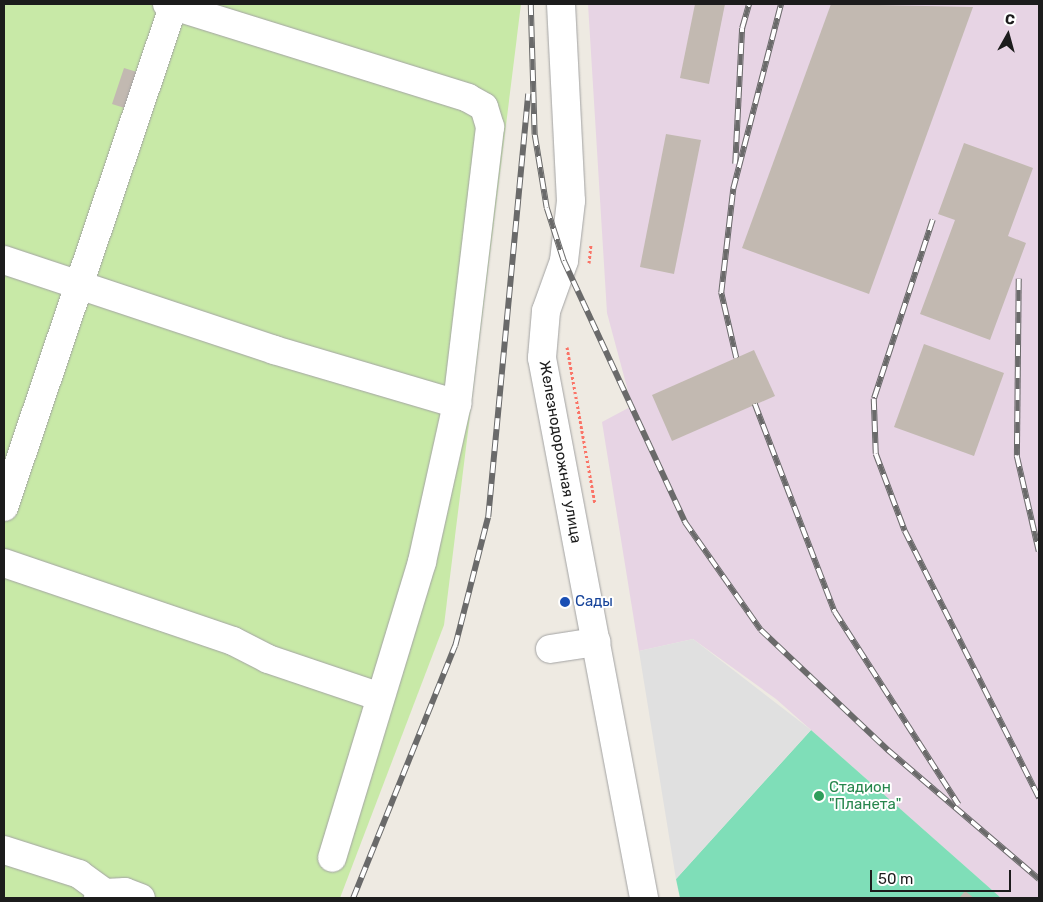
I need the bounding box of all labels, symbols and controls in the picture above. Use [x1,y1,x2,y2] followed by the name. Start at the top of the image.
[983,10,1033,60] north arrow
[1004,11,1016,29] text: С
[535,359,585,545] street label: Железнодорожная улица
[575,593,613,611] place label: Сады
[559,596,571,608] marker: Сады
[829,778,901,813] place label: Стадион "Планета"
[813,790,825,802] marker: Стадион "Планета"
[873,860,1014,892] scale bar
[878,870,913,888] text: 50 m

